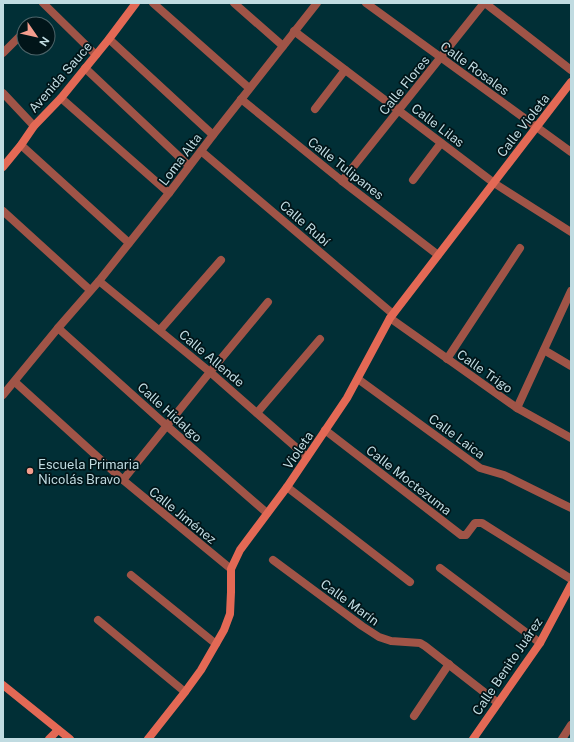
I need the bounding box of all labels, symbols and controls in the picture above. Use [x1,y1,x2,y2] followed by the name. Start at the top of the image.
[16,16,56,56] north arrow
[37,35,52,49] text: N
[26,39,95,116] street label: Avenida Sauce
[438,39,512,98] street label: Calle Rosales
[376,53,433,118] street label: Calle Flores
[494,91,553,160] street label: Calle Violeta
[408,101,467,150] street label: Calle Lilas
[156,130,205,188] street label: Loma Alta
[305,134,387,203] street label: Calle Tulipanes
[277,198,333,250] street label: Calle Rubí
[176,327,247,390] street label: Calle Allende
[454,347,515,396] street label: Calle Trigo
[134,380,205,445] street label: Calle Hidalgo
[426,411,488,462] street label: Calle Laica
[280,429,316,472] street label: Violeta
[363,443,454,518] street label: Calle Moctezuma
[38,457,139,487] place label: Escuela Primaria Nicolás Bravo
[25,466,35,476] marker: Escuela Primaria Nicolás Bravo
[146,484,219,547] street label: Calle Jiménez
[318,576,382,629] street label: Calle Marín
[469,615,546,718] street label: Calle Benito Juárez

